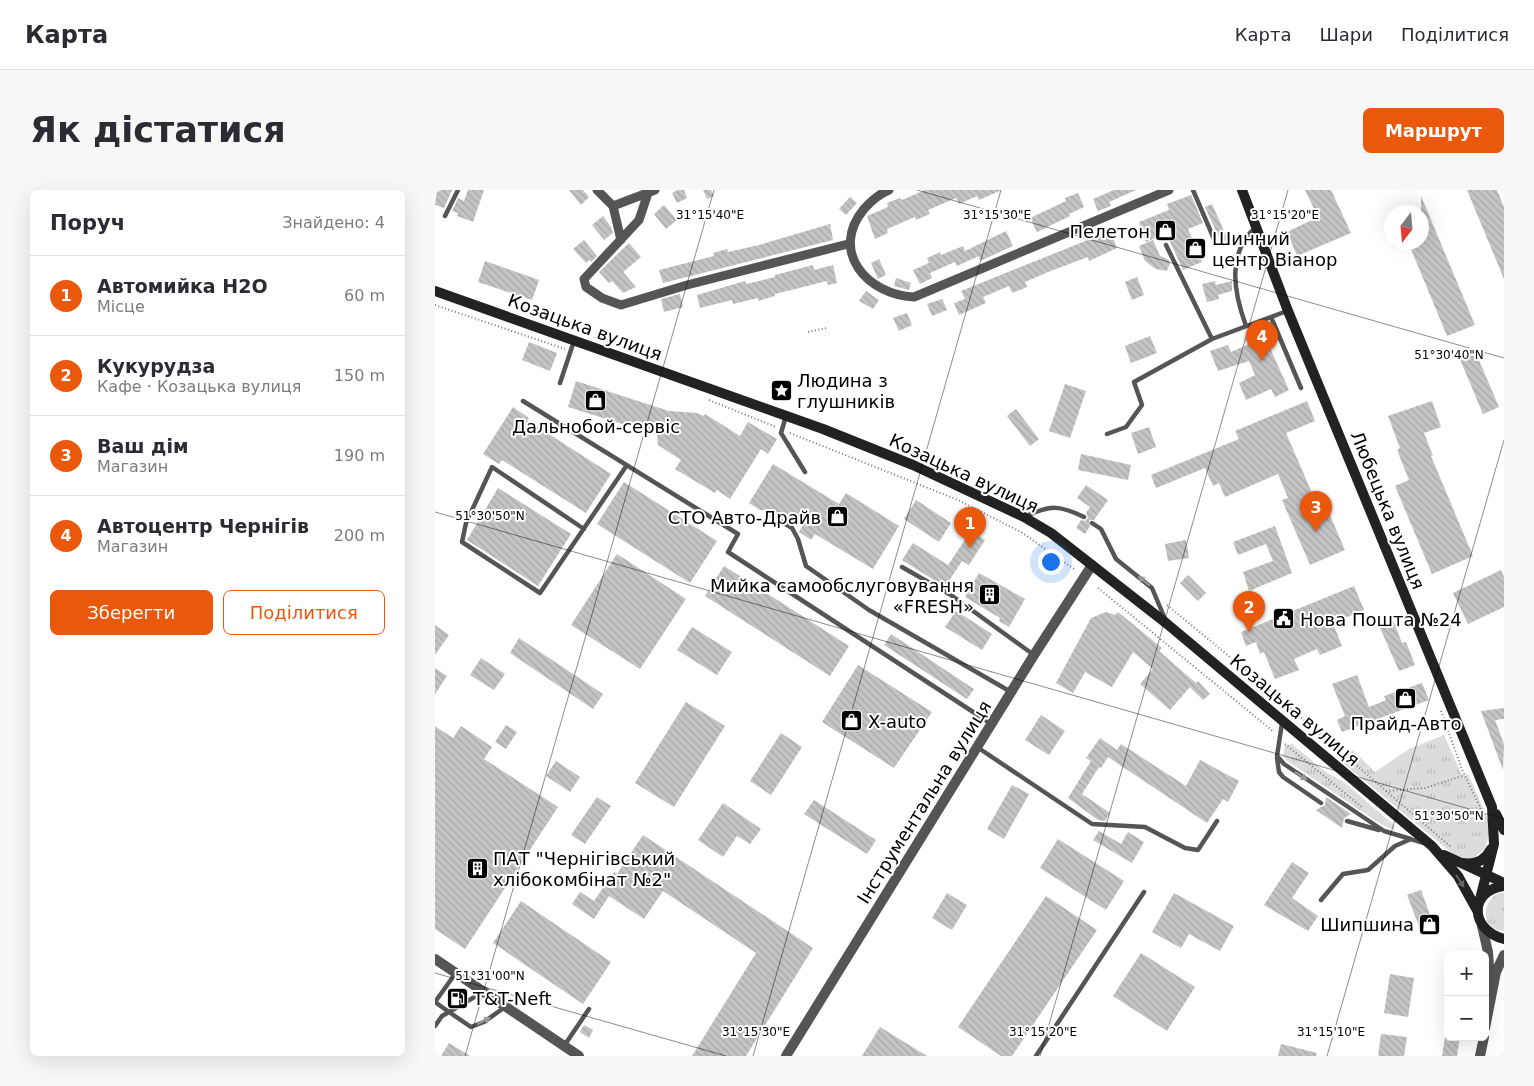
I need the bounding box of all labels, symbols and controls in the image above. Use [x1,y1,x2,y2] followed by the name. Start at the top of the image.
[25,21,108,49] text: Карта
[1235,24,1291,45] text: Карта
[1319,24,1373,45] text: Шари
[1401,24,1509,45] text: Поділитися
[1363,108,1504,153] button: Маршрут
[30,110,286,150] text: Як дістатися
[1384,205,1429,250] north arrow
[676,208,744,222] text: 31°15'40"E
[963,208,1031,222] text: 31°15'30"E
[1251,208,1319,222] text: 31°15'20"E
[50,211,125,235] text: Поруч
[282,213,385,232] text: Знайдено: 4
[1154,219,1178,243] shop icon: Пелетон
[1070,221,1150,242] place label: Пелетон
[1212,228,1337,270] place label: Шинний центр Віанор
[1184,236,1208,260] shop icon: Шинний центр Віанор
[97,275,268,297] text: Автомийка H2O
[60,286,72,305] text: 1
[344,286,385,305] text: 60 m
[505,289,665,365] street label: Козацька вулиця
[97,297,145,316] text: Місце
[1246,320,1278,361] pin: 4
[1414,348,1484,362] text: 51°30'40"N
[97,355,215,377] text: Кукурудза
[60,366,72,385] text: 2
[334,366,385,385] text: 150 m
[797,370,895,412] place label: Людина з глушників
[97,377,301,396] text: Кафе · Козацька вулиця
[769,378,793,402] place icon: Людина з глушників
[584,389,608,413] shop icon: Дальнобой-сервіс
[512,416,680,437] place label: Дальнобой-сервіс
[1347,428,1429,592] street label: Любецька вулиця
[886,429,1042,517] street label: Козацька вулиця
[97,435,188,457] text: Ваш дім
[60,446,72,465] text: 3
[334,446,385,465] text: 190 m
[97,457,168,476] text: Магазин
[1300,491,1332,532] pin: 3
[825,505,849,529] shop icon: СТО Авто-Драйв
[668,507,821,528] place label: СТО Авто-Драйв
[954,507,986,548] pin: 1
[455,509,525,523] text: 51°30'50"N
[97,515,309,537] text: Автоцентр Чернігів
[60,526,72,545] text: 4
[334,526,385,545] text: 200 m
[97,537,168,556] text: Магазин
[1038,549,1064,575] your location
[710,575,974,617] place label: Мийка самообслуговування «FRESH»
[1137,576,1150,586] one-way arrow
[978,583,1002,607] building icon: Мийка самообслуговування «FRESH»
[50,590,213,635] button: Зберегти
[223,590,385,635] button: Поділитися
[1233,591,1265,632] pin: 2
[1272,607,1296,631] public building icon: Нова Пошта №24
[1300,609,1462,630] place label: Нова Пошта №24
[1226,650,1364,770] street label: Козацька вулиця
[1394,686,1418,710] shop icon: Прайд-Авто
[853,697,995,907] street label: Інструментальна вулиця
[840,709,864,733] shop icon: X-auto
[868,711,926,732] place label: X-auto
[1350,713,1462,734] place label: Прайд-Авто
[1294,771,1307,781] one-way arrow
[1414,809,1484,823] text: 51°30'50"N
[493,848,675,890] place label: ПАТ "Чернігівський хлібокомбінат №2"
[465,856,489,880] building icon: ПАТ "Чернігівський хлібокомбінат №2"
[1456,874,1465,887] one-way arrow
[1418,912,1442,936] shop icon: Шипшина
[1320,914,1414,935] place label: Шипшина
[1444,951,1489,1041] map controls
[1444,951,1489,996] button: +
[455,969,525,983] text: 51°31'00"N
[445,986,469,1010] fuel station icon: T&T-Neft
[472,988,552,1009] place label: T&T-Neft
[1444,996,1489,1041] button: −
[477,1017,491,1025] one-way arrow
[722,1025,790,1039] text: 31°15'30"E
[1009,1025,1077,1039] text: 31°15'20"E
[1297,1025,1365,1039] text: 31°15'10"E

